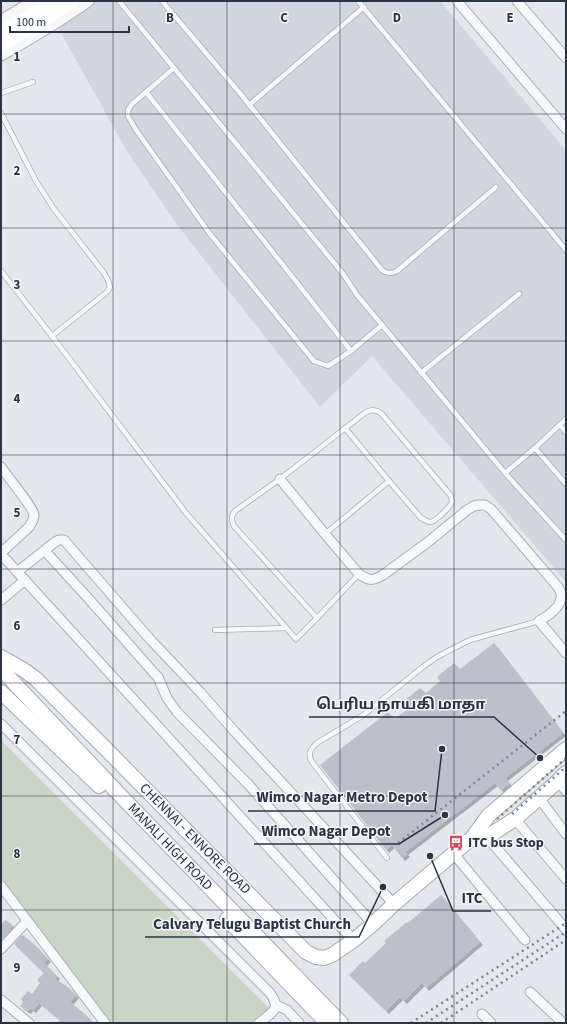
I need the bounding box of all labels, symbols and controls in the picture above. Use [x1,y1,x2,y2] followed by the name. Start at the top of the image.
[10,8,129,34] scale bar
[166,9,174,27] text: B
[280,9,288,27] text: C
[393,9,401,27] text: D
[506,9,514,27] text: E
[16,14,46,31] text: 100 m
[14,48,21,66] text: 1
[14,162,21,180] text: 2
[14,276,21,294] text: 3
[14,390,21,408] text: 4
[14,504,21,522] text: 5
[14,617,21,635] text: 6
[309,690,494,717] callout: பெரிய நாயகி மாதா
[316,694,486,715] text: பெரிய நாயகி மாதா
[14,731,21,749] text: 7
[135,779,255,899] street label: CHENNAI - ENNORE ROAD
[248,784,435,811] callout: Wimco Nagar Metro Depot
[256,787,428,808] text: Wimco Nagar Metro Depot
[123,799,217,895] street label: MANALI HIGH ROAD
[254,817,399,844] callout: Wimco Nagar Depot
[261,821,391,842] text: Wimco Nagar Depot
[468,833,544,853] place label: ITC bus Stop
[447,834,465,852] bus stop icon: ITC bus Stop
[14,845,21,863] text: 8
[453,884,491,911] callout: ITC
[461,888,483,909] text: ITC
[145,910,359,937] callout: Calvary Telugu Baptist Church
[153,914,351,935] text: Calvary Telugu Baptist Church
[14,959,21,977] text: 9

